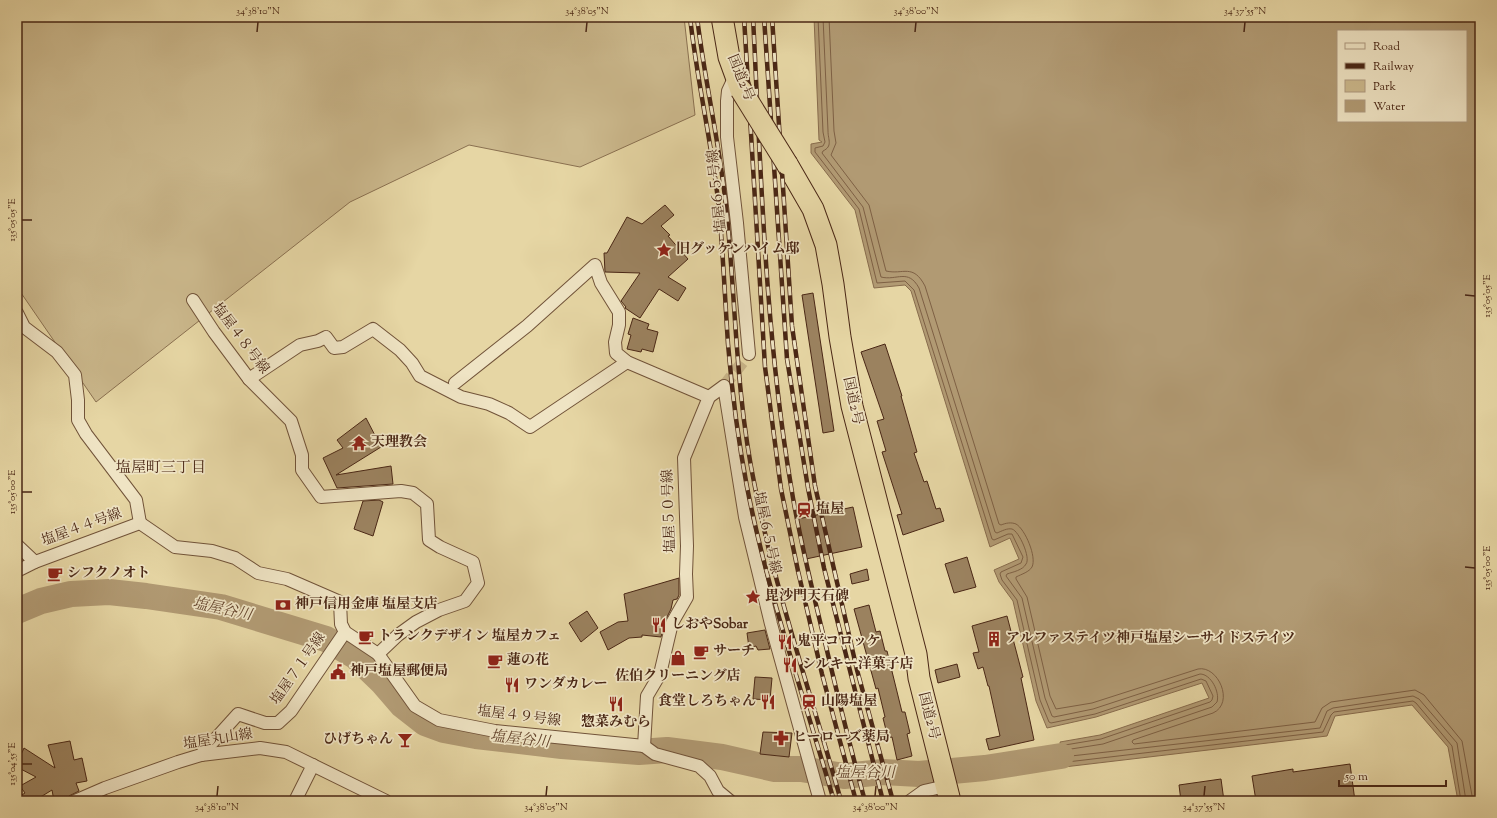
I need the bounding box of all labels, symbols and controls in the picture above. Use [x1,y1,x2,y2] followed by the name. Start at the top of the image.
[236,4,280,19] text: 34°38'10"N
[565,4,609,19] text: 34°38'05"N
[893,4,939,19] text: 34°38'00"N
[1224,4,1266,19] text: 34°37'55"N
[1337,30,1467,122] legend
[1373,38,1400,56] text: Road
[722,52,758,104] street label: 国道2号
[1373,58,1414,76] text: Railway
[1373,78,1396,96] text: Park
[1373,98,1406,116] text: Water
[704,148,732,234] street label: 塩屋６５号線
[5,198,20,242] text: 135°05'05"E
[676,240,800,260] place label: 旧グッケンハイム邸
[655,241,673,259] place icon: 旧グッケンハイム邸
[1480,274,1495,318] text: 135°05'05"E
[207,299,273,379] street label: 塩屋４８号線
[837,375,867,427] street label: 国道2号
[371,433,427,453] place label: 天理教会
[350,434,368,452] temple icon: 天理教会
[116,458,206,479] district label: 塩屋町三丁目
[659,469,681,553] street label: 塩屋５０号線
[5,470,20,514] text: 135°05'00"E
[747,490,785,576] street label: 塩屋６５号線
[816,500,844,520] place label: 塩屋
[795,501,813,519] station icon: 塩屋
[39,504,125,552] street label: 塩屋４４号線
[1480,546,1495,590] text: 135°05'00"E
[67,564,150,584] place label: シフクノオト
[46,565,64,583] cafe icon: シフクノオト
[765,587,849,607] place label: 毘沙門天石碑
[744,588,762,606] place icon: 毘沙門天石碑
[190,593,255,627] water label: 塩屋谷川
[295,595,438,615] place label: 神戸信用金庫 塩屋支店
[274,596,292,614] bank icon: 神戸信用金庫 塩屋支店
[671,615,749,635] place label: しおやSobar
[650,616,668,634] restaurant icon: しおやSobar
[378,627,561,647] place label: トランクデザイン 塩屋カフェ
[357,628,375,646] cafe icon: トランクデザイン 塩屋カフェ
[267,629,331,709] street label: 塩屋７１号線
[1006,629,1296,649] place label: アルファステイツ神戸塩屋シーサイドステイツ
[985,630,1003,648] building icon: アルファステイツ神戸塩屋シーサイドステイツ
[797,632,881,652] place label: 鬼平コロッケ
[776,633,794,651] restaurant icon: 鬼平コロッケ
[713,642,755,662] place label: サーチ
[692,643,710,661] cafe icon: サーチ
[669,649,687,667] shop icon: 佐伯クリーニング店
[507,651,549,671] place label: 蓮の花
[486,652,504,670] cafe icon: 蓮の花
[802,655,914,675] place label: シルキー洋菓子店
[781,656,799,674] restaurant icon: シルキー洋菓子店
[350,662,448,682] place label: 神戸塩屋郵便局
[329,663,347,681] public building icon: 神戸塩屋郵便局
[615,667,741,687] place label: 佐伯クリーニング店
[524,675,607,695] place label: ワンダカレー
[503,676,521,694] restaurant icon: ワンダカレー
[912,690,944,742] street label: 国道2号
[658,692,756,712] place label: 食堂しろちゃん
[821,692,877,712] place label: 山陽塩屋
[759,693,777,711] restaurant icon: 食堂しろちゃん
[800,693,818,711] station icon: 山陽塩屋
[607,695,625,713] restaurant icon: 惣菜みむら
[476,702,562,732] street label: 塩屋４９号線
[581,713,651,733] place label: 惣菜みむら
[182,725,254,755] street label: 塩屋丸山線
[489,726,553,754] water label: 塩屋谷川
[793,728,890,748] place label: ヒーローズ薬局
[772,729,790,747] pharmacy icon: ヒーローズ薬局
[323,730,393,750] place label: ひげちゃん
[396,731,414,749] bar icon: ひげちゃん
[5,743,20,785] text: 135°04'55"E
[1339,762,1446,788] scale bar
[835,763,897,784] water label: 塩屋谷川
[1344,768,1368,786] text: 50 m
[195,800,239,815] text: 34°38'10"N
[524,800,568,815] text: 34°38'05"N
[852,800,898,815] text: 34°38'00"N
[1183,800,1225,815] text: 34°37'55"N

